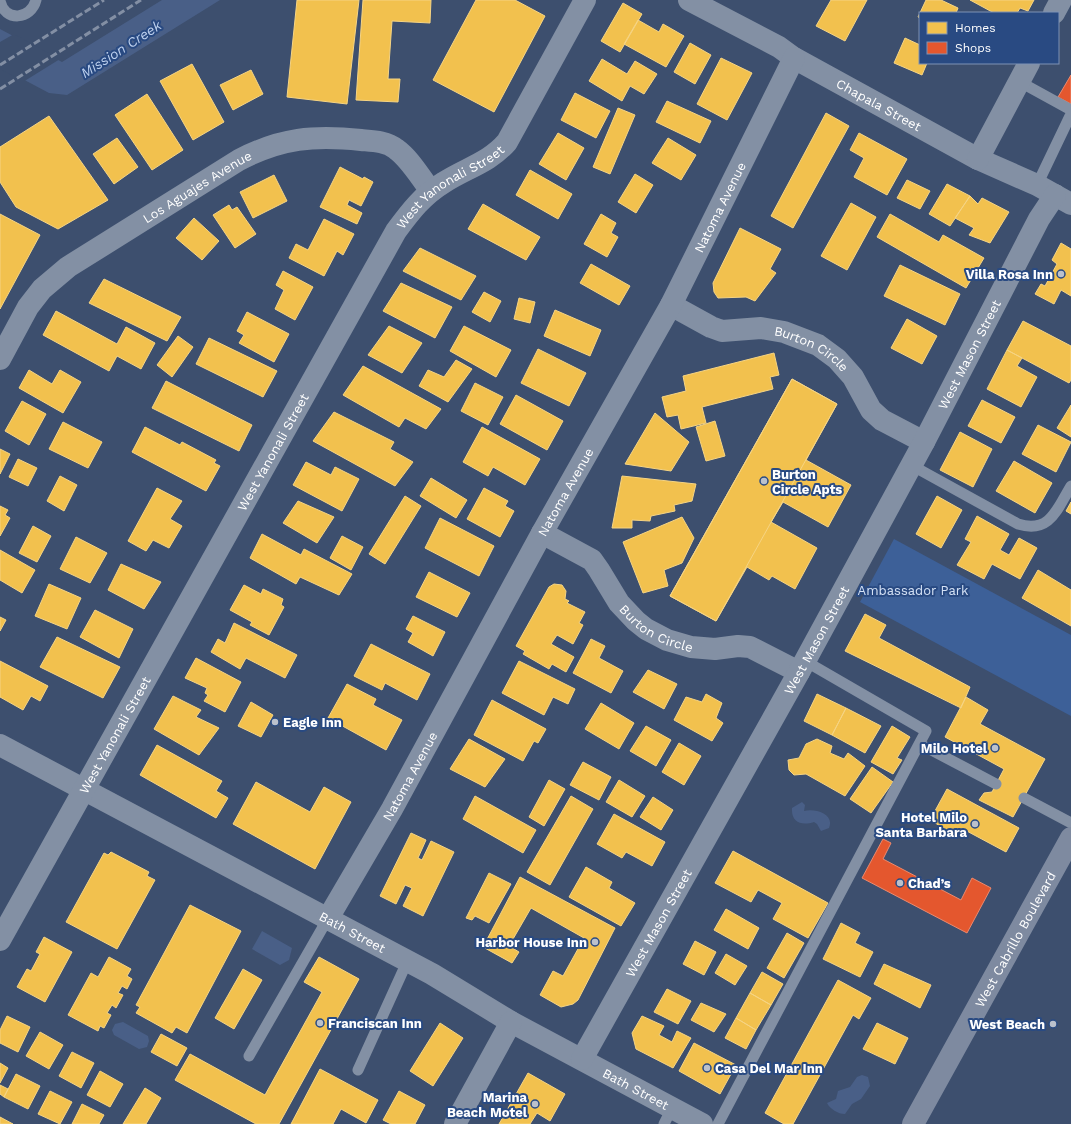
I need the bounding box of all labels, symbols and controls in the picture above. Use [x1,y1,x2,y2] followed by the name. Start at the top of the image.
[919,12,1059,64] legend
[78,17,165,81] water label: Mission Creek
[955,21,996,35] text: Homes
[955,41,991,55] text: Shops
[834,75,924,134] street label: Chapala Street
[393,141,508,231] street label: West Yanonali Street
[140,147,254,226] street label: Los Aguajes Avenue
[691,159,749,255] street label: Natoma Avenue
[966,267,1053,282] place label: Villa Rosa Inn
[1056,269,1066,279] marker: Villa Rosa Inn
[935,297,1004,412] street label: West Mason Street
[773,323,852,374] street label: Burton Circle
[234,390,312,513] street label: West Yanonali Street
[534,445,596,539] street label: Natoma Avenue
[772,467,842,497] place label: Burton Circle Apts
[759,476,769,486] marker: Burton Circle Apts
[781,583,852,697] street label: West Mason Street
[858,583,969,598] park label: Ambassador Park
[617,601,695,655] street label: Burton Circle
[76,673,154,796] street label: West Yanonali Street
[283,715,342,730] place label: Eagle Inn
[270,717,280,727] marker: Eagle Inn
[379,729,440,823] street label: Natoma Avenue
[921,741,988,756] place label: Milo Hotel
[990,743,1000,753] marker: Milo Hotel
[876,810,967,840] place label: Hotel Milo Santa Barbara
[970,819,980,829] marker: Hotel Milo Santa Barbara
[622,866,695,979] street label: West Mason Street
[972,869,1059,1010] street label: West Cabrillo Boulevard
[908,876,951,891] place label: Chad’s
[895,878,905,888] marker: Chad’s
[317,908,389,956] street label: Bath Street
[475,935,587,950] place label: Harbor House Inn
[590,937,600,947] marker: Harbor House Inn
[328,1016,422,1031] place label: Franciscan Inn
[970,1017,1045,1032] place label: West Beach
[315,1018,325,1028] marker: Franciscan Inn
[1048,1019,1058,1029] marker: West Beach
[715,1061,823,1076] place label: Casa Del Mar Inn
[702,1063,712,1073] marker: Casa Del Mar Inn
[600,1065,672,1113] street label: Bath Street
[447,1090,528,1120] place label: Marina Beach Motel
[530,1099,540,1109] marker: Marina Beach Motel

